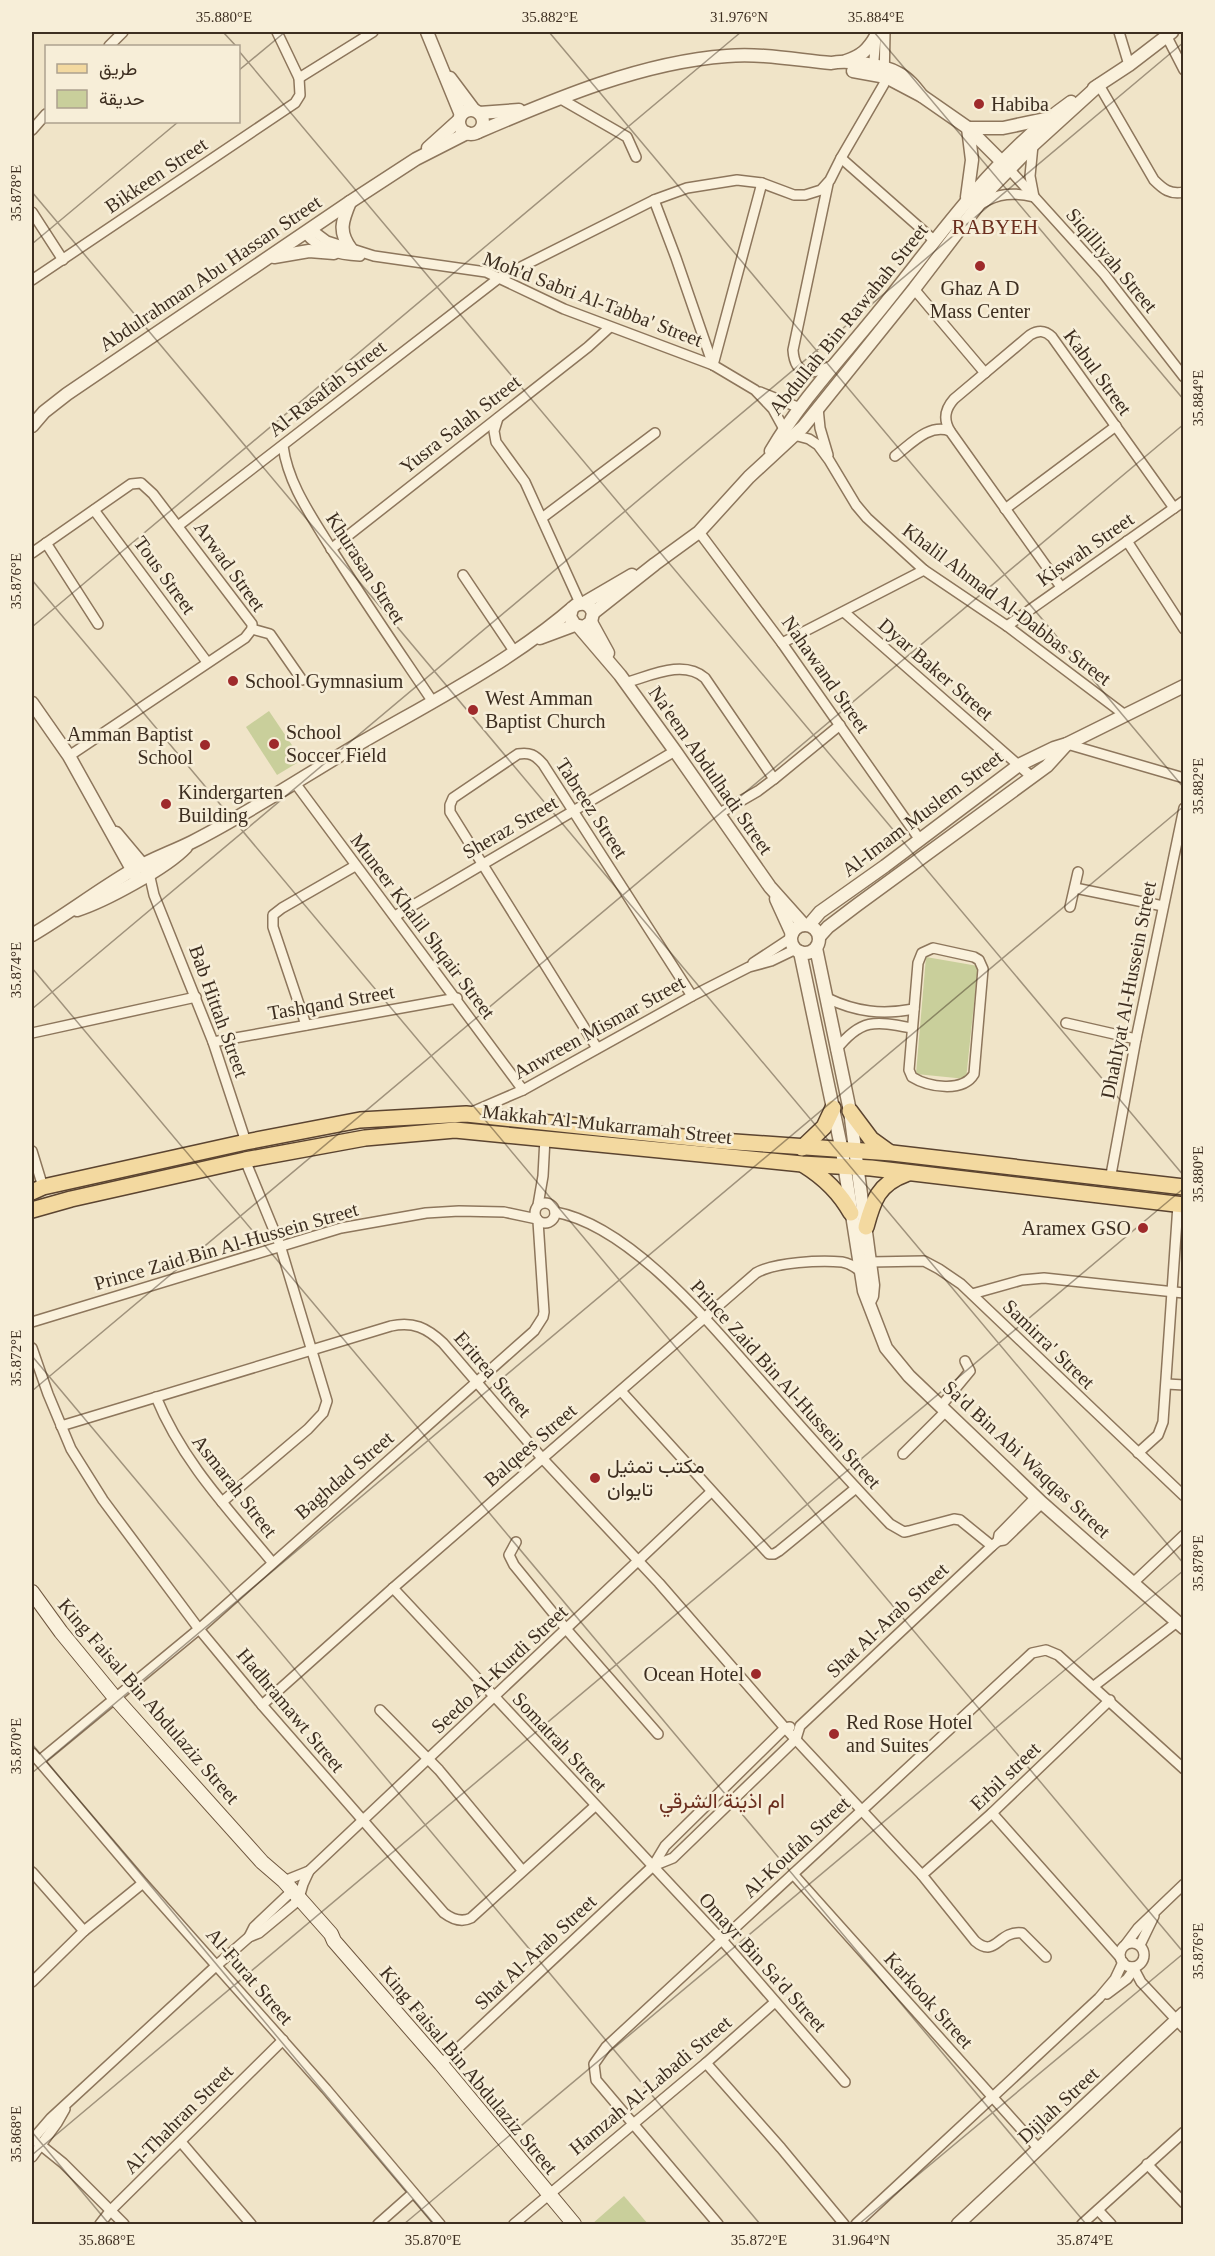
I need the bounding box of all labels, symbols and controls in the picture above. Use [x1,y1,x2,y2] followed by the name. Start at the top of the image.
[196,9,252,25] text: 35.880°E
[522,9,578,25] text: 35.882°E
[710,9,768,25] text: 31.976°N
[848,9,904,25] text: 35.884°E
[45,45,240,123] legend
[99,59,137,80] text: طريق
[99,89,145,109] text: حديقة
[991,93,1049,115] place label: Habiba
[972,97,986,111] marker: Habiba
[101,133,212,217] street label: Bikkeen Street
[8,165,24,221] text: 35.878°E
[95,190,325,356] street label: Abdulrahman Abu Hassan Street
[1061,203,1162,318] street label: Siqilliyah Street
[952,215,1038,239] district label: RABYEH
[764,219,932,419] street label: Abdullah Bin Rawahah Street
[480,247,706,351] street label: Moh'd Sabri Al-Tabba' Street
[973,259,987,273] marker: Ghaz A D Mass Center
[930,277,1031,322] place label: Ghaz A D Mass Center
[1060,325,1137,419] street label: Kabul Street
[264,335,390,441] street label: Al-Rasafah Street
[395,370,525,478] street label: Yusra Salah Street
[1190,370,1206,426] text: 35.884°E
[1033,507,1138,590] street label: Kiswah Street
[322,508,410,628] street label: Khurasan Street
[190,517,270,616] street label: Arwad Street
[899,518,1116,690] street label: Khalil Ahmad Al-Dabbas Street
[130,532,201,618] street label: Tous Street
[8,553,24,609] text: 35.876°E
[778,612,875,737] street label: Nahawand Street
[874,613,998,726] street label: Dyar Baker Street
[245,670,404,693] place label: School Gymnasium
[226,674,240,688] marker: School Gymnasium
[645,682,778,859] street label: Na'eem Abdulhadi Street
[485,687,606,733] place label: West Amman Baptist Church
[466,703,480,717] marker: West Amman Baptist Church
[286,721,387,766] place label: School Soccer Field
[67,723,193,768] place label: Amman Baptist School
[267,737,281,751] marker: School Soccer Field
[198,738,212,752] marker: Amman Baptist School
[837,745,1007,881] street label: Al-Imam Muslem Street
[552,754,633,862] street label: Tabreez Street
[1190,758,1206,814] text: 35.882°E
[178,781,283,827] place label: Kindergarten Building
[459,791,562,863] street label: Sheraz Street
[159,797,173,811] marker: Kindergarten Building
[345,829,500,1024] street label: Muneer Khalil Shqair Street
[1096,879,1161,1101] street label: DhahIyat Al-Hussein Street
[8,942,24,998] text: 35.874°E
[185,942,253,1080] street label: Bab Hittah Street
[510,971,689,1083] street label: Anwreen Mismar Street
[266,980,397,1025] street label: Tashqand Street
[481,1100,733,1148] street label: Makkah Al-Mukarramah Street
[1190,1146,1206,1202] text: 35.880°E
[92,1198,361,1294] street label: Prince Zaid Bin Al-Hussein Street
[1022,1217,1131,1239] place label: Aramex GSO
[1136,1221,1150,1235] marker: Aramex GSO
[686,1275,886,1493] street label: Prince Zaid Bin Al-Hussein Street
[999,1295,1100,1393] street label: Samirra' Street
[450,1327,536,1422] street label: Eritrea Street
[8,1330,24,1386] text: 35.872°E
[938,1376,1115,1543] street label: Sa'd Bin Abi Waqqas Street
[479,1399,582,1492] street label: Balqees Street
[290,1426,399,1524] street label: Baghdad Street
[188,1430,282,1542] street label: Asmarah Street
[607,1455,705,1502] place label: مكتب تمثيل تايوان
[588,1471,602,1485] marker: مكتب تمثيل تايوان
[1190,1535,1206,1591] text: 35.878°E
[822,1558,953,1682] street label: Shat Al-Arab Street
[53,1594,244,1809] street label: King Faisal Bin Abdulaziz Street
[426,1600,572,1738] street label: Seedo Al-Kurdi Street
[233,1644,350,1777] street label: Hadhramawt Street
[643,1663,744,1685] place label: Ocean Hotel
[749,1667,763,1681] marker: Ocean Hotel
[508,1688,612,1797] street label: Somatrah Street
[846,1711,973,1756] place label: Red Rose Hotel and Suites
[8,1718,24,1774] text: 35.870°E
[827,1727,841,1741] marker: Red Rose Hotel and Suites
[966,1737,1045,1815] street label: Erbil street
[659,1789,785,1818] district label: ام اذينة الشرقي
[738,1791,854,1902] street label: Al-Koufah Street
[694,1888,832,2037] street label: Omayr Bin Sa'd Street
[470,1890,601,2014] street label: Shat Al-Arab Street
[202,1923,298,2029] street label: Al-Furat Street
[1190,1923,1206,1979] text: 35.876°E
[880,1947,978,2053] street label: Karkook Street
[375,1962,563,2179] street label: King Faisal Bin Abdulaziz Street
[565,2011,736,2159] street label: Hamzah Al-Labadi Street
[119,2060,237,2178] street label: Al-Thahran Street
[1013,2062,1104,2148] street label: Dijlah Street
[8,2106,24,2162] text: 35.868°E
[79,2232,135,2248] text: 35.868°E
[405,2232,461,2248] text: 35.870°E
[731,2232,787,2248] text: 35.872°E
[832,2232,890,2248] text: 31.964°N
[1057,2232,1113,2248] text: 35.874°E

